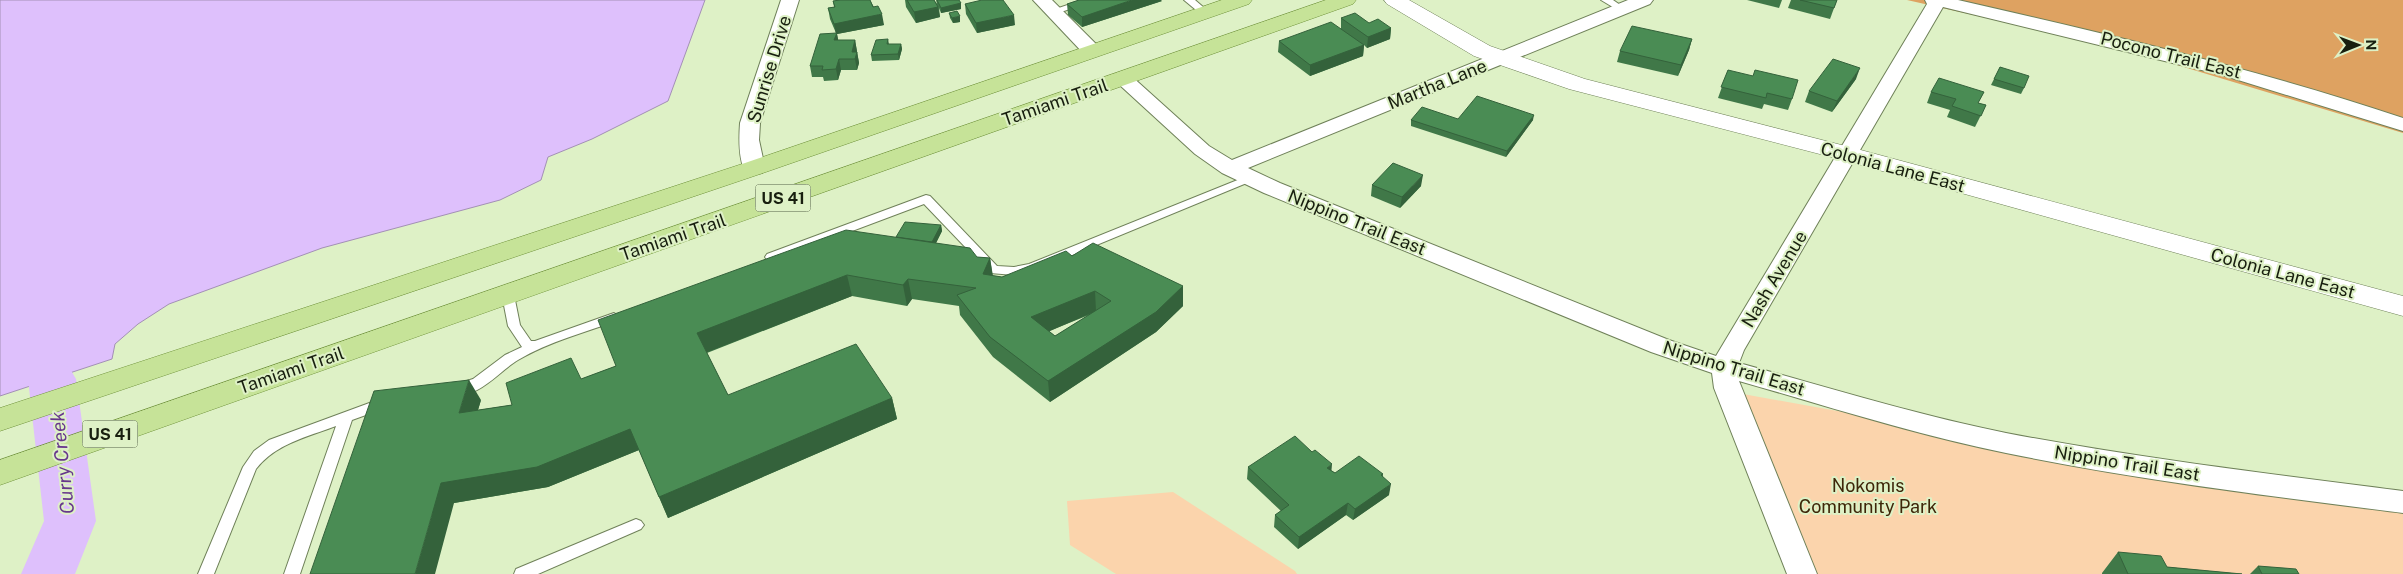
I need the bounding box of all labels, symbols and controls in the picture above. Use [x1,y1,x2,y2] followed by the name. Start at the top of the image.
[743,13,795,125] street label: Sunrise Drive
[2333,20,2383,70] north arrow
[2099,27,2243,83] street label: Pocono Trail East
[2363,39,2379,50] text: N
[1384,55,1490,113] street label: Martha Lane
[999,74,1111,130] street label: Tamiami Trail
[1819,138,1967,196] street label: Colonia Lane East
[756,184,810,212] road number: US 41
[1285,185,1429,259] street label: Nippino Trail East
[617,209,729,265] street label: Tamiami Trail
[1737,227,1811,331] street label: Nash Avenue
[2209,244,2357,302] street label: Colonia Lane East
[1661,336,1807,400] street label: Nippino Trail East
[235,342,347,398] street label: Tamiami Trail
[46,410,78,515] water label: Curry Creek
[82,420,138,448] road number: US 41
[2053,441,2201,485] street label: Nippino Trail East
[1799,475,1937,517] park label: Nokomis Community Park

